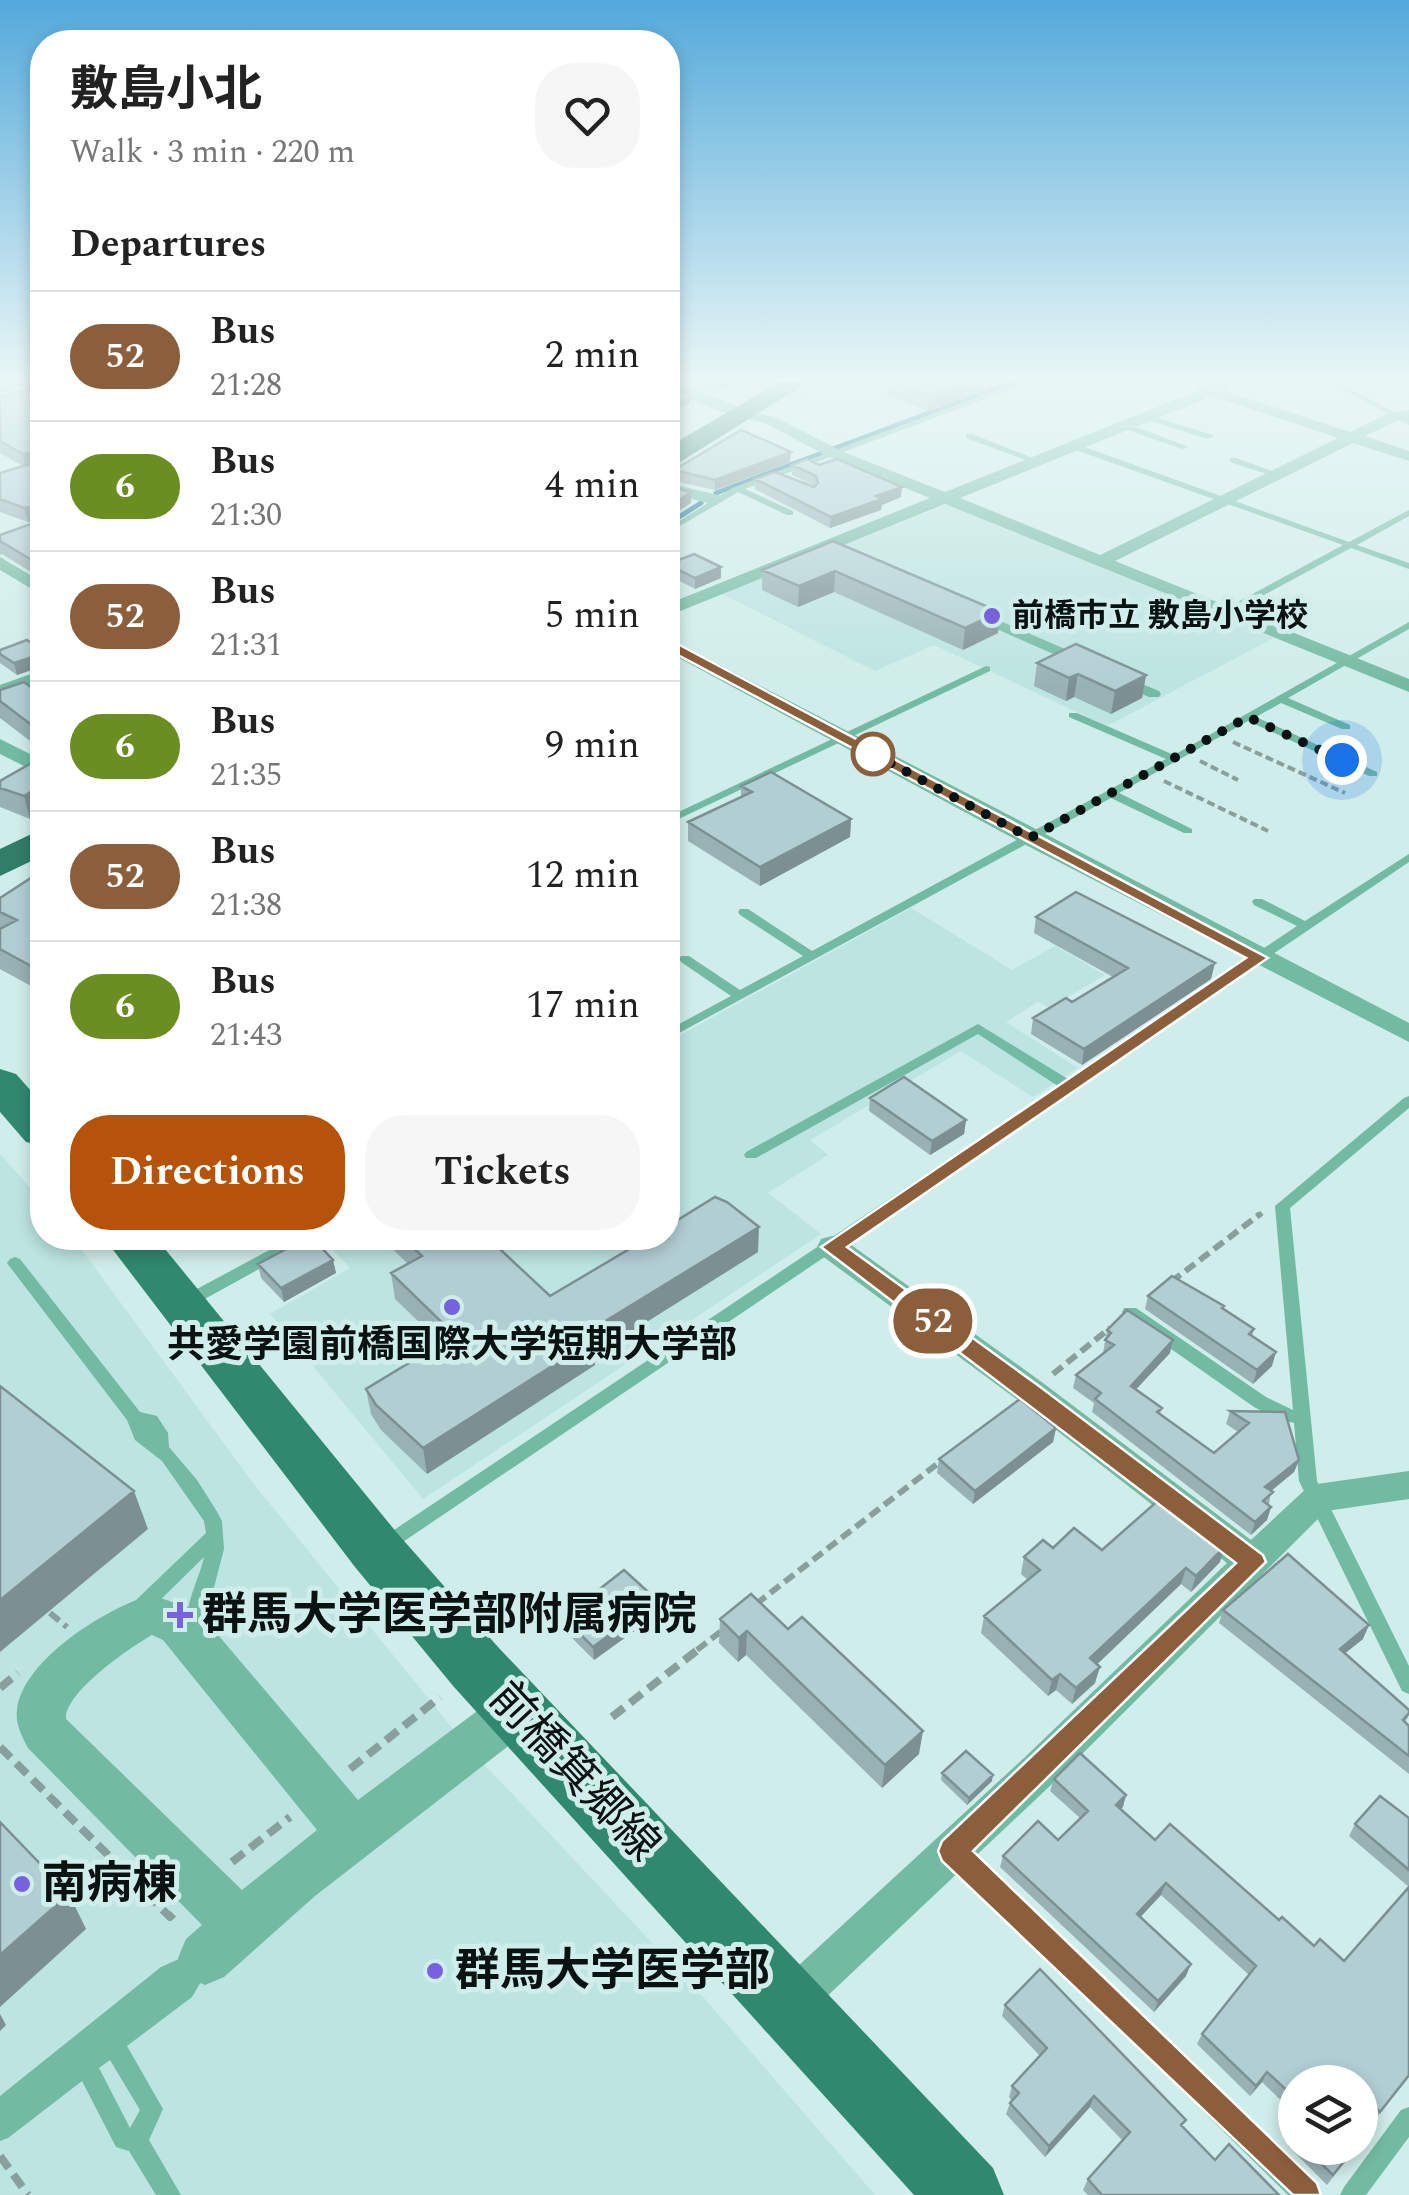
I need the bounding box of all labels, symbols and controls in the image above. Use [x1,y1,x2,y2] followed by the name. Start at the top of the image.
[70,54,262,127] text: 敷島小北
[535,63,640,168] button: heart
[70,128,355,177] text: Walk · 3 min · 220 m
[70,216,266,274] text: Departures
[210,303,276,361] text: Bus
[545,327,640,385] text: 2 min
[105,330,145,383] text: 52
[210,361,282,410] text: 21:28
[210,433,276,491] text: Bus
[545,457,640,515] text: 4 min
[115,460,135,513] text: 6
[210,491,282,540] text: 21:30
[210,563,276,621] text: Bus
[545,587,640,645] text: 5 min
[105,590,145,643] text: 52
[1012,592,1308,641] place label: 前橋市立 敷島小学校
[981,605,1003,627] marker: 前橋市立 敷島小学校
[210,621,282,670] text: 21:31
[210,693,276,751] text: Bus
[545,717,640,775] text: 9 min
[115,720,135,773] text: 6
[852,733,894,775] unlabelled marker
[1317,735,1367,785] your location
[210,751,282,800] text: 21:35
[210,823,276,881] text: Bus
[526,847,640,905] text: 12 min
[105,850,145,903] text: 52
[210,881,282,930] text: 21:38
[210,953,276,1011] text: Bus
[526,977,640,1035] text: 17 min
[115,980,135,1033] text: 6
[210,1011,282,1060] text: 21:43
[70,1115,345,1230] button: Directions
[365,1115,640,1230] button: Tickets
[888,1288,978,1354] line badge: 52
[913,1295,953,1348] text: 52
[441,1296,463,1318] marker: 共愛学園前橋国際大学短期大学部
[167,1317,737,1375] place label: 共愛学園前橋国際大学短期大学部
[202,1581,697,1650] place label: 群馬大学医学部附属病院
[167,1602,193,1628] marker: 群馬大学医学部附属病院
[472,1666,676,1878] street label: 前橋箕郷線
[42,1850,177,1919] place label: 南病棟
[11,1873,33,1895] marker: 南病棟
[455,1937,770,2006] place label: 群馬大学医学部
[424,1960,446,1982] marker: 群馬大学医学部
[1278,2065,1378,2165] map controls
[1278,2065,1378,2165] button: layers

